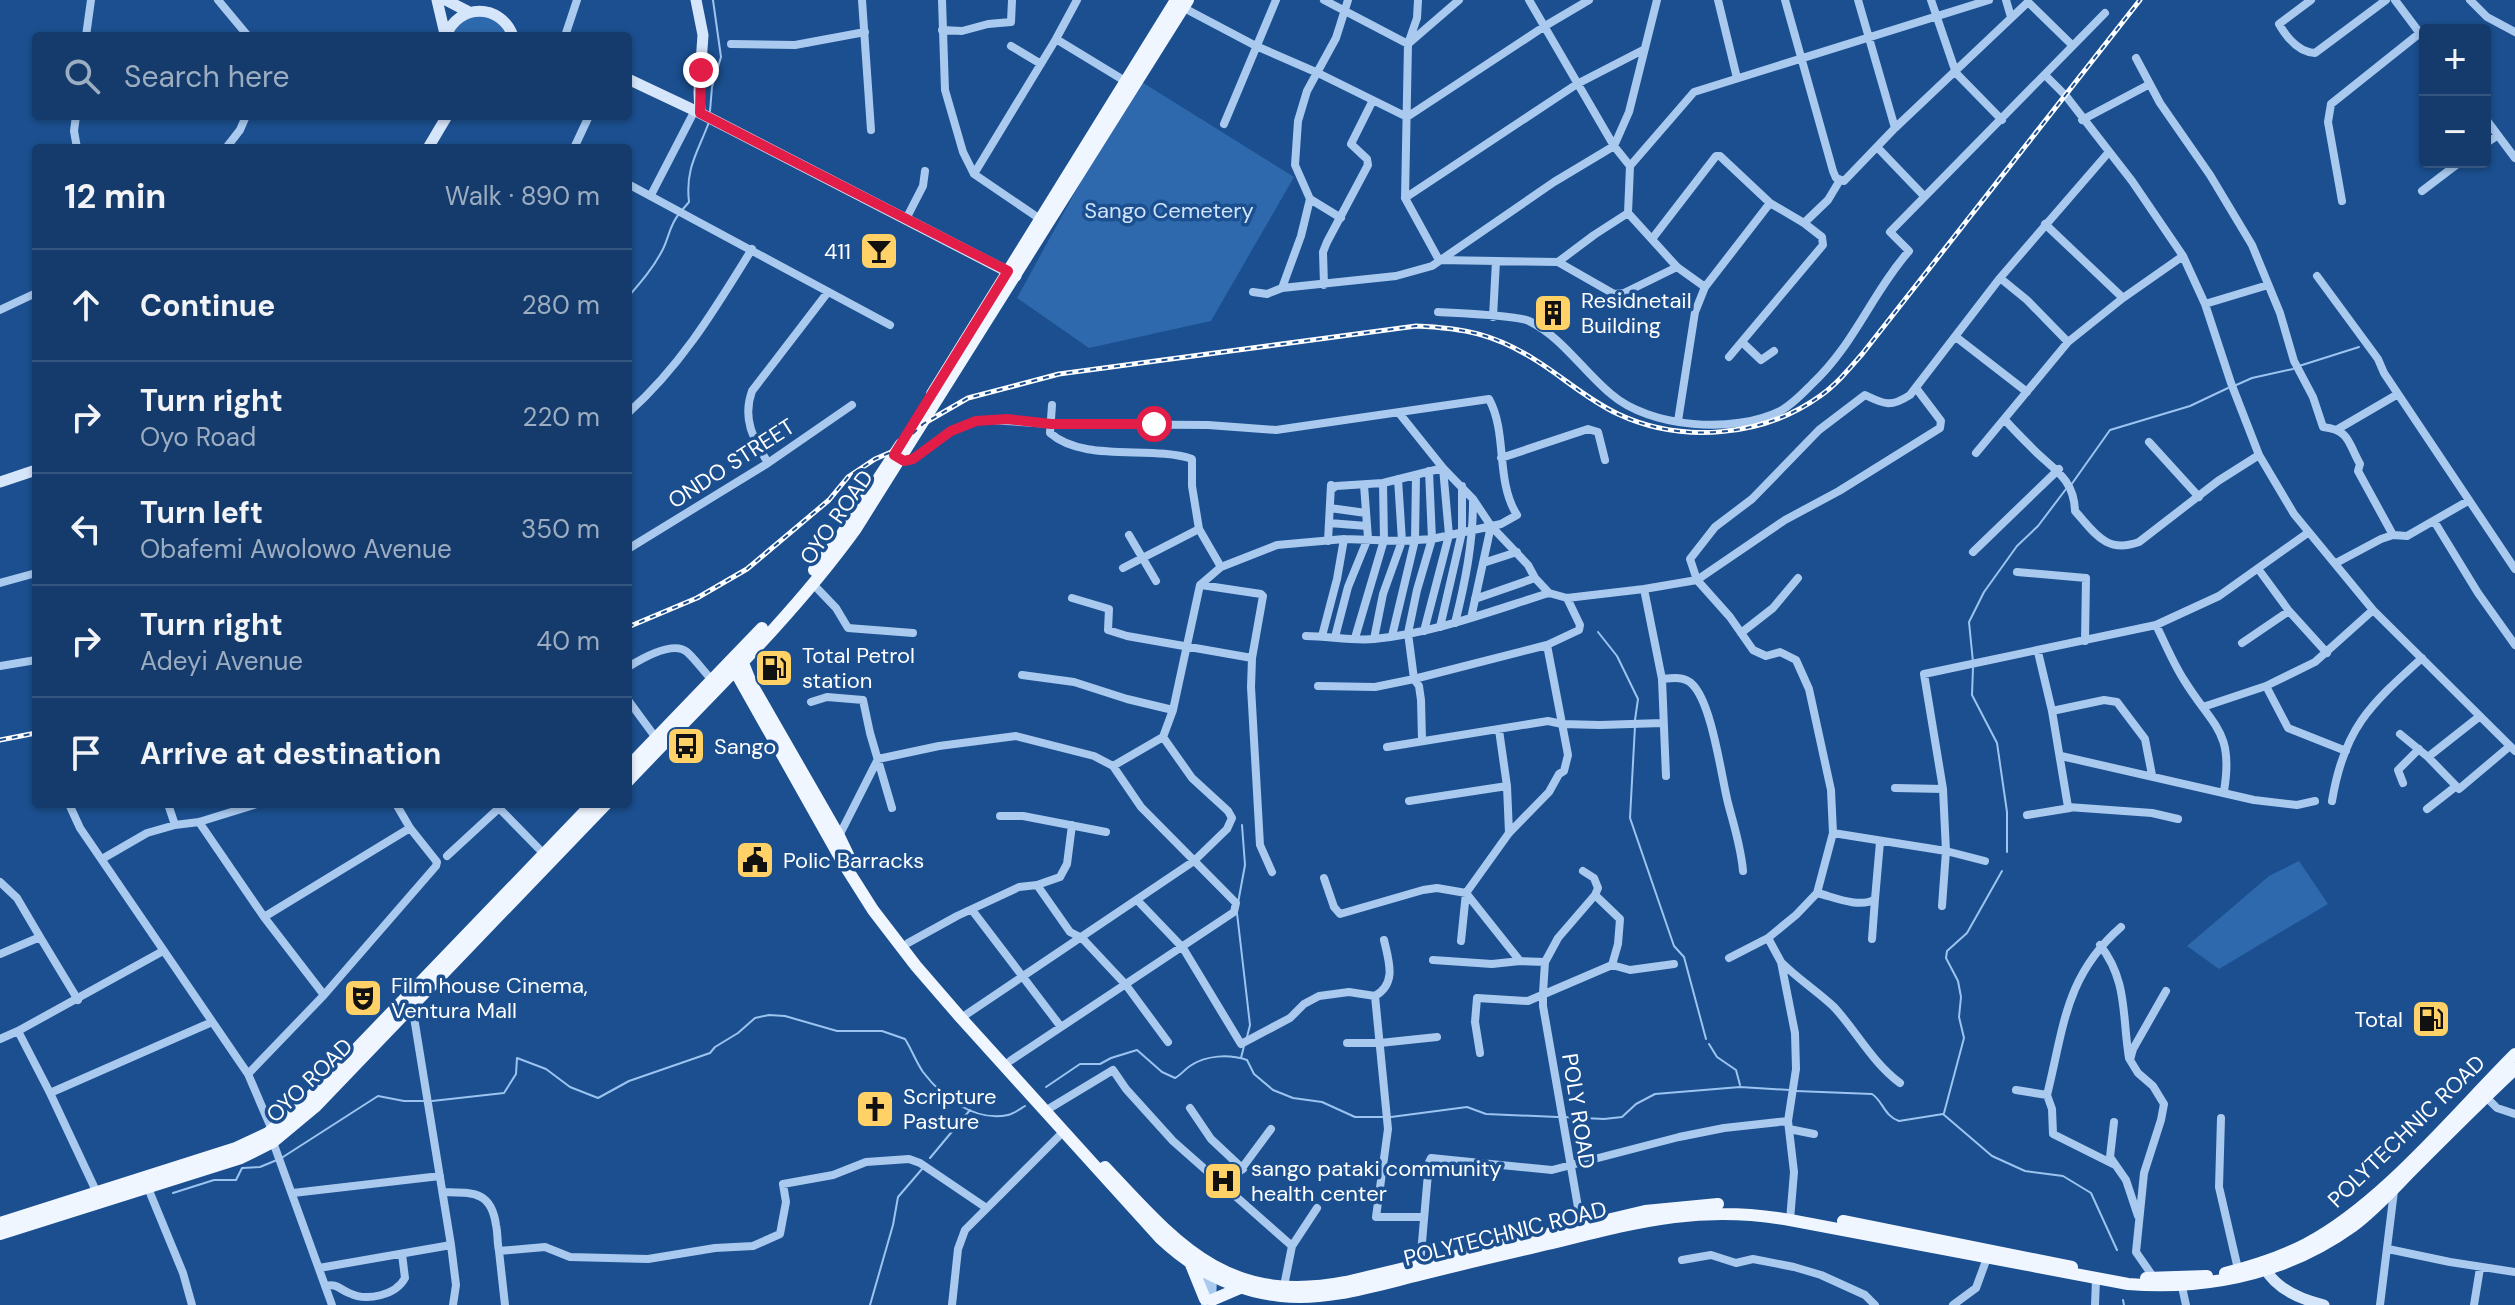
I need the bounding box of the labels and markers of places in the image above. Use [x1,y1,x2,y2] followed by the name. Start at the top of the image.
[858,230,900,272] bar icon: 411
[824,237,851,266] place label: 411
[1581,286,1692,340] place label: Residnetail Building
[1532,292,1574,334] building icon: Residnetail Building
[802,641,915,695] place label: Total Petrol station
[753,647,795,689] fuel station icon: Total Petrol station
[665,725,707,767] bus stop icon: Sango
[714,732,776,761] place label: Sango
[734,839,776,881] public building icon: Polic Barracks
[783,846,924,875] place label: Polic Barracks
[391,971,588,1025] place label: Film house Cinema, Ventura Mall
[342,977,384,1019] theatre icon: Film house Cinema, Ventura Mall
[2410,998,2452,1040] fuel station icon: Total
[2355,1005,2403,1034] place label: Total
[903,1082,997,1136] place label: Scripture Pasture
[854,1088,896,1130] church icon: Scripture Pasture
[1251,1154,1502,1208] place label: sango pataki community health center
[1202,1160,1244,1202] hospital icon: sango pataki community health center

